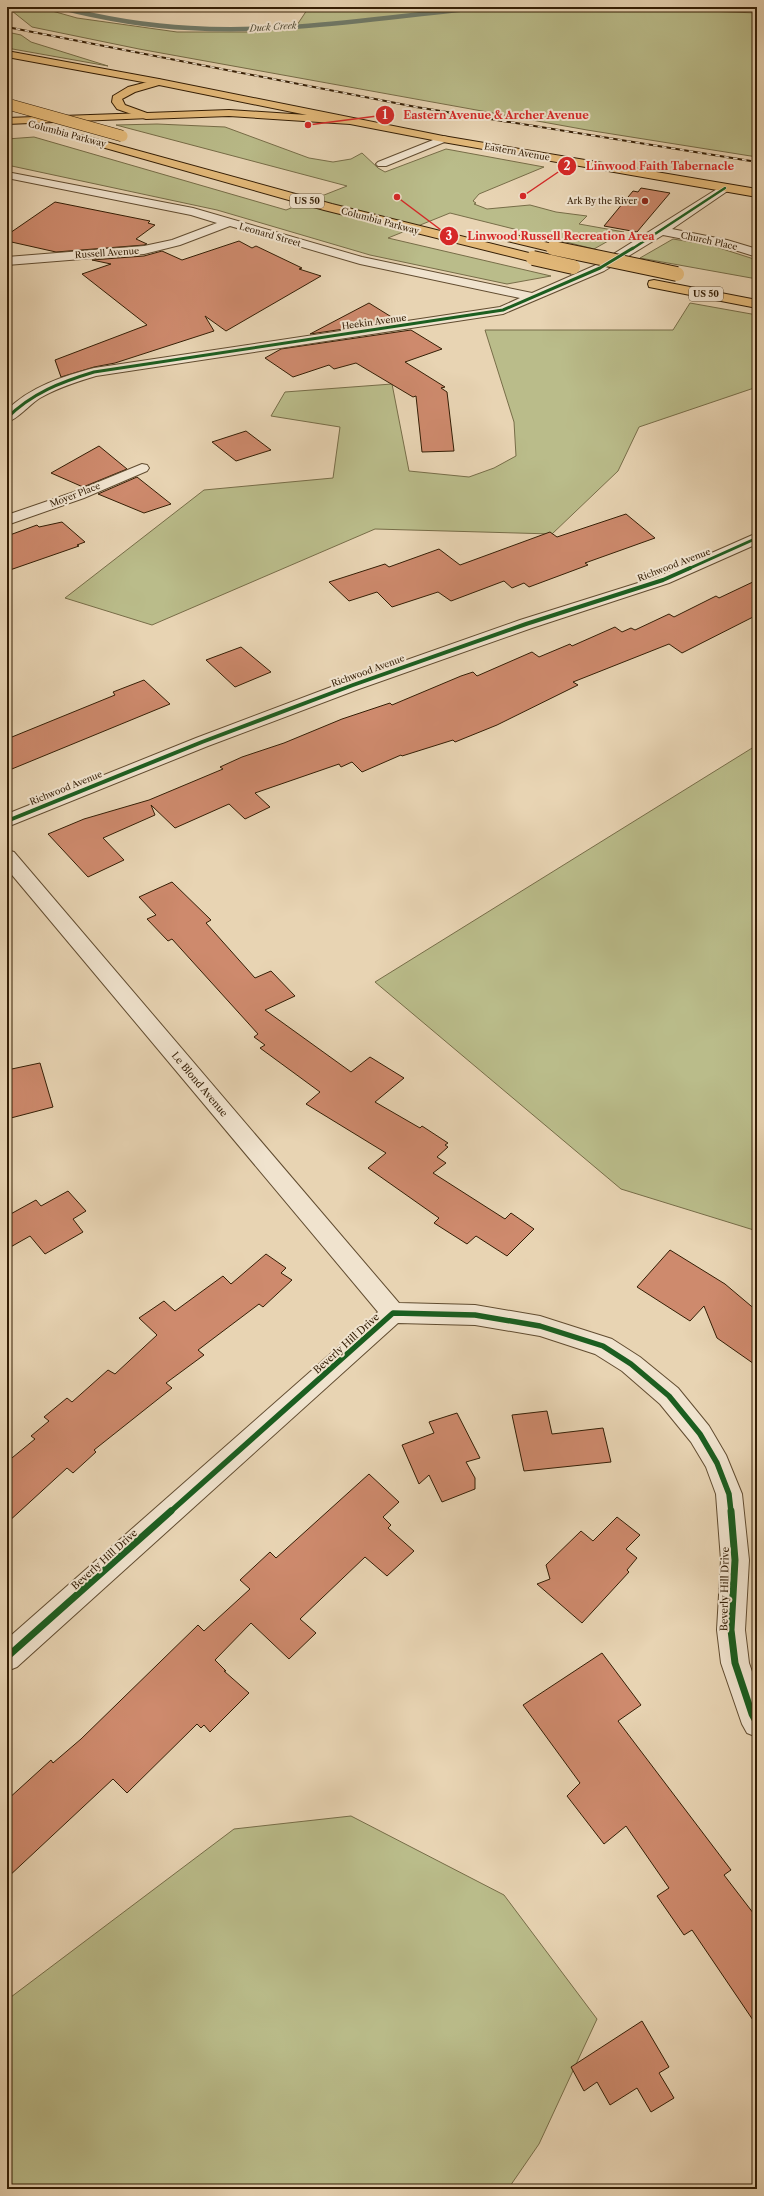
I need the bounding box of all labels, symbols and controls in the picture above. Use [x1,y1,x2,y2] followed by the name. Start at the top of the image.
[248,19,297,34] water label: Duck Creek
[375,104,598,127] callout: Eastern Avenue & Archer Avenue
[382,107,388,122] text: 1
[403,108,589,122] text: Eastern Avenue & Archer Avenue
[27,118,108,149] street label: Columbia Parkway
[483,140,551,163] street label: Eastern Avenue
[557,155,742,178] callout: Linwood Faith Tabernacle
[563,158,571,173] text: 2
[586,159,735,173] text: Linwood Faith Tabernacle
[290,194,324,208] road number: US 50
[566,195,637,206] place label: Ark By the River
[640,196,650,206] marker: Ark By the River
[340,205,421,236] street label: Columbia Parkway
[238,220,303,249] street label: Leonard Street
[439,224,663,247] callout: Linwood Russell Recreation Area
[446,228,453,243] text: 3
[467,229,655,243] text: Linwood Russell Recreation Area
[680,229,738,252] street label: Church Place
[74,245,139,260] street label: Russell Avenue
[689,287,723,301] road number: US 50
[341,312,407,331] street label: Heekin Avenue
[48,480,102,509] street label: Moyer Place
[636,546,712,584] street label: Richwood Avenue
[330,652,406,689] street label: Richwood Avenue
[28,768,104,807] street label: Richwood Avenue
[169,1049,231,1120] street label: Le Blond Avenue
[311,1310,382,1376] street label: Beverly Hill Drive
[69,1526,140,1592] street label: Beverly Hill Drive
[717,1546,732,1631] street label: Beverly Hill Drive

